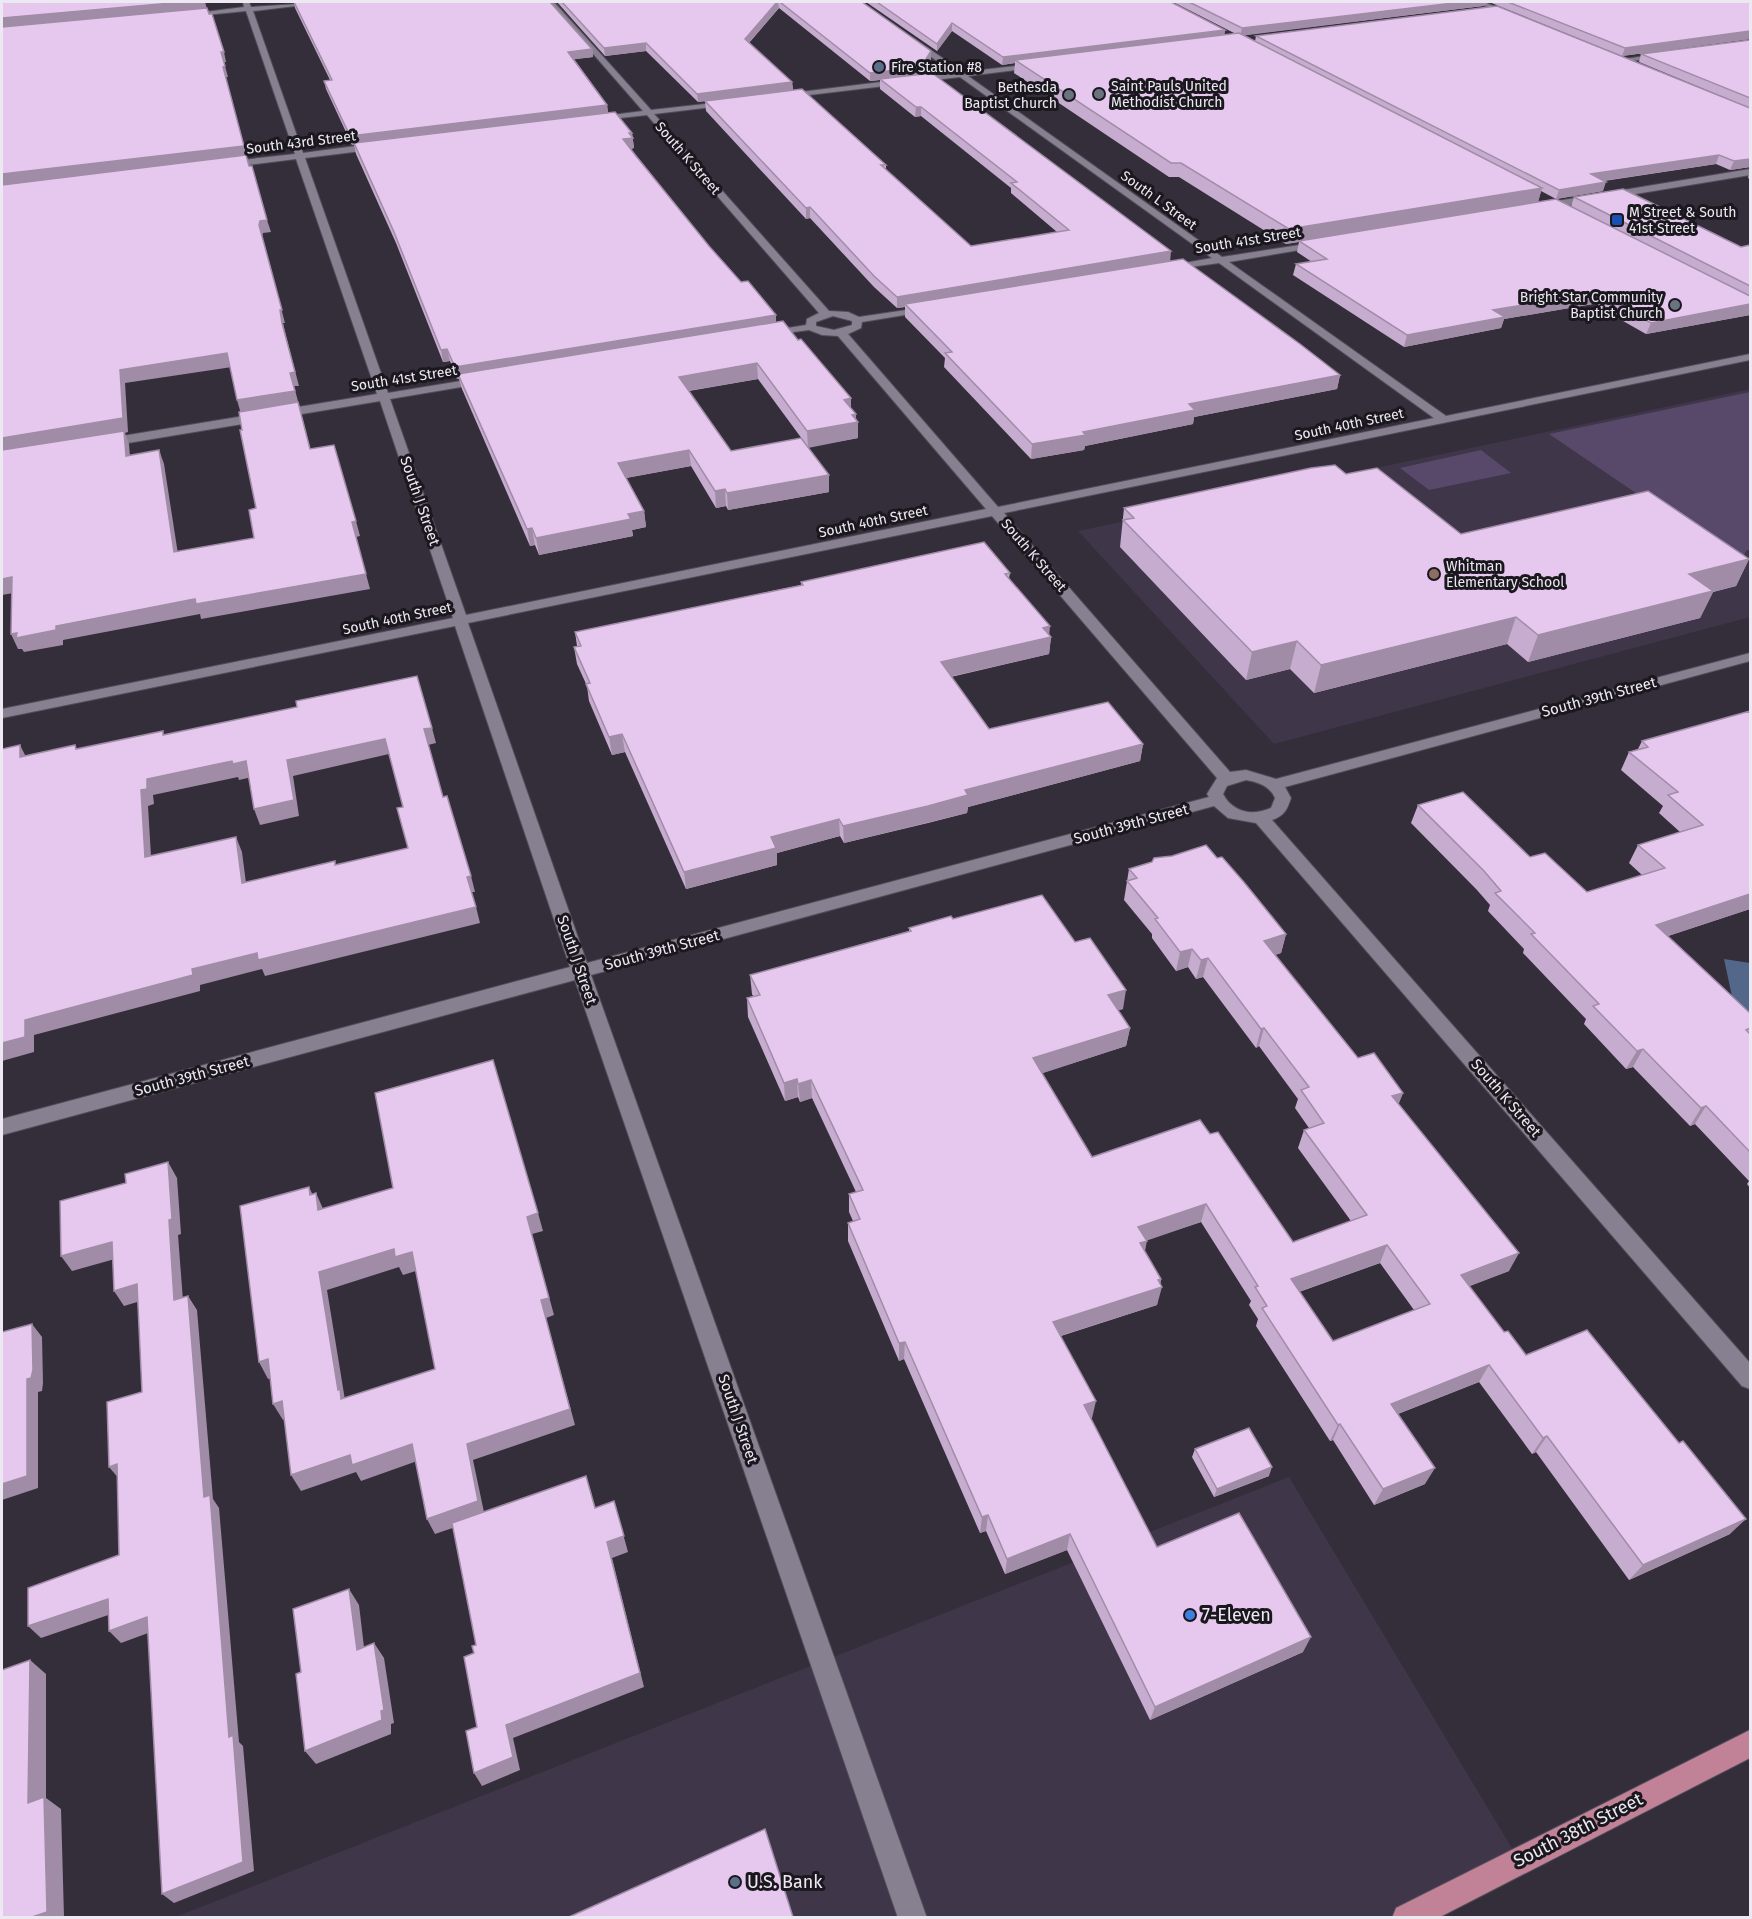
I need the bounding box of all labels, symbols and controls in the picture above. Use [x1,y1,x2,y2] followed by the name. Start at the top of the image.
[891,59,982,76] place label: Fire Station #8
[872,60,886,74] marker: Fire Station #8
[1111,78,1227,111] place label: Saint Pauls United Methodist Church
[964,79,1057,112] place label: Bethesda Baptist Church
[1092,87,1106,101] marker: Saint Pauls United Methodist Church
[1062,88,1076,102] marker: Bethesda Baptist Church
[651,118,724,199] street label: South K Street
[245,127,358,158] street label: South 43rd Street
[1117,167,1201,234] street label: South L Street
[1629,204,1736,237] place label: M Street & South 41st Street
[1610,213,1624,227] marker: M Street & South 41st Street
[1194,224,1303,257] street label: South 41st Street
[1520,289,1663,322] place label: Bright Star Community Baptist Church
[1668,298,1682,312] marker: Bright Star Community Baptist Church
[350,362,459,395] street label: South 41st Street
[1293,404,1406,444] street label: South 40th Street
[396,454,444,548] street label: South J Street
[817,501,930,541] street label: South 40th Street
[997,515,1070,596] street label: South K Street
[1446,558,1564,591] place label: Whitman Elementary School
[1427,567,1441,581] marker: Whitman Elementary School
[341,598,454,638] street label: South 40th Street
[1540,673,1659,721] street label: South 39th Street
[1072,800,1191,848] street label: South 39th Street
[553,913,601,1007] street label: South J Street
[603,926,722,974] street label: South 39th Street
[133,1052,252,1100] street label: South 39th Street
[1467,1055,1545,1141] street label: South K Street
[714,1372,762,1466] street label: South J Street
[1202,1604,1271,1626] place label: 7-Eleven
[1183,1608,1197,1622] marker: 7-Eleven
[1510,1788,1647,1872] street label: South 38th Street
[747,1871,823,1893] place label: U.S. Bank
[728,1875,742,1889] marker: U.S. Bank

